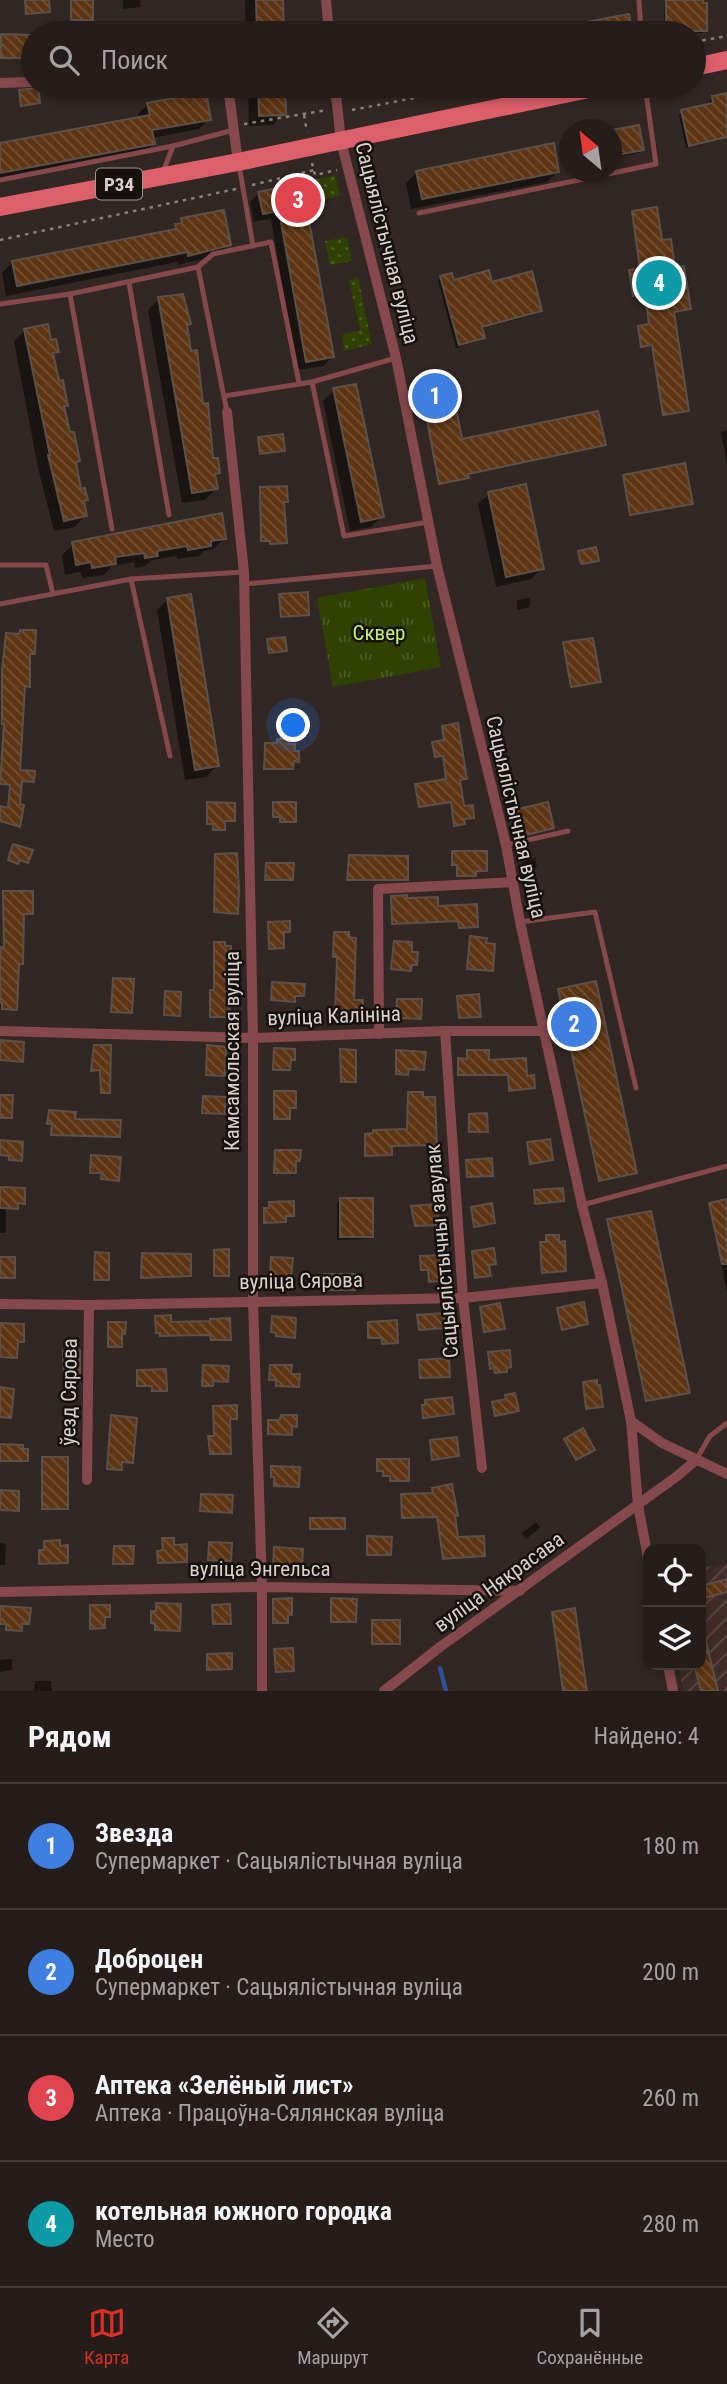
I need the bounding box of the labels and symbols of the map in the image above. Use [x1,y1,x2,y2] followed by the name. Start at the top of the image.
[559,119,622,182] north arrow
[350,140,424,346] street label: Сацыялістычная вуліца
[96,168,142,200] road number: Р34
[275,174,321,226] pin: 3
[636,257,682,309] pin: 4
[412,370,458,422] pin: 1
[353,621,405,645] park label: Сквер
[276,708,310,742] your location
[481,713,551,921] street label: Сацыялістычная вуліца
[220,951,244,1151] street label: Камсамольская вуліца
[551,998,597,1050] pin: 2
[267,1002,401,1030] street label: вуліца Калініна
[421,1143,463,1359] street label: Сацыялістычны завулак
[239,1268,363,1294] street label: вуліца Сярова
[56,1338,82,1446] street label: ўезд Сярова
[430,1527,568,1637] street label: вуліца Някрасава
[189,1557,331,1581] street label: вуліца Энгельса

